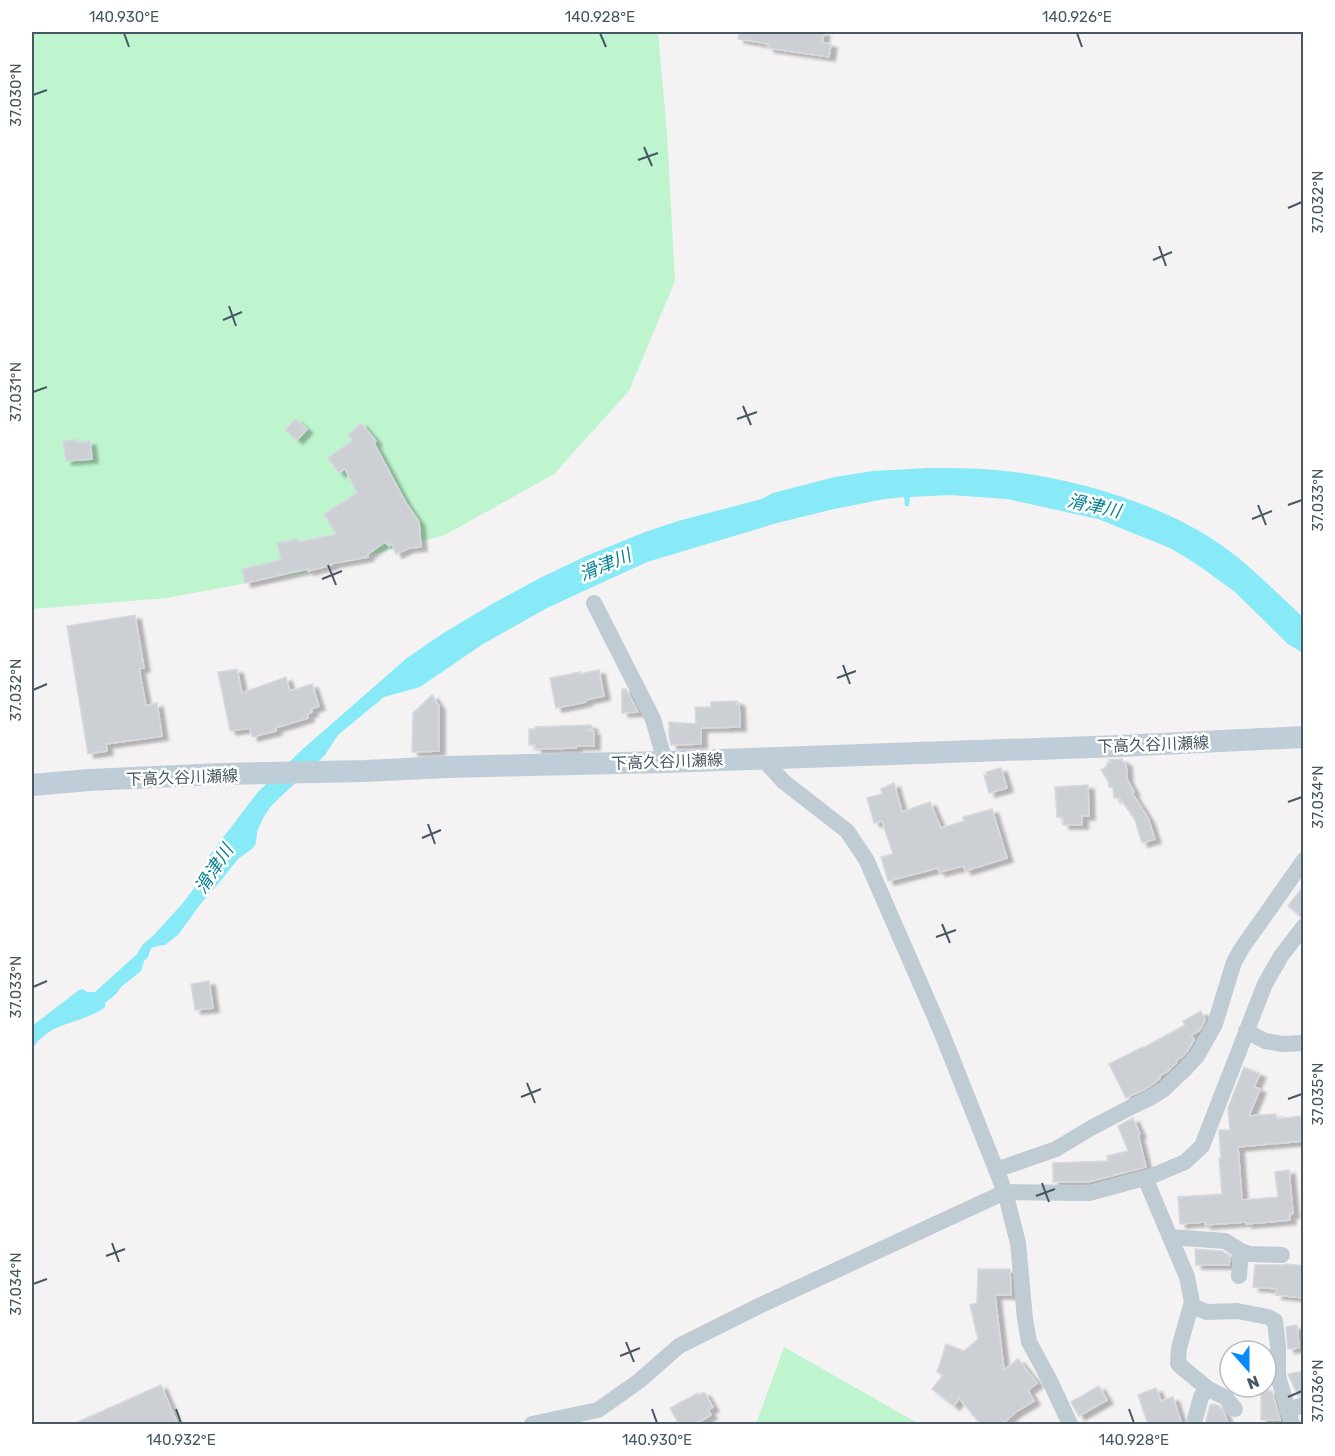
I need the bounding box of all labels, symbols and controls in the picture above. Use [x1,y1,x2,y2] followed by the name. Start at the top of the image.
[89,8,159,26] text: 140.930°E
[565,8,635,26] text: 140.928°E
[1042,8,1112,26] text: 140.926°E
[7,63,25,127] text: 37.030°N
[1309,171,1327,233] text: 37.032°N
[7,362,25,422] text: 37.031°N
[1309,468,1327,532] text: 37.033°N
[1065,490,1125,523] water label: 滑津川
[576,544,636,586] water label: 滑津川
[7,659,25,721] text: 37.032°N
[1097,733,1209,756] street label: 下高久谷川瀬線
[611,750,723,773] street label: 下高久谷川瀬線
[1309,765,1327,829] text: 37.034°N
[126,766,238,789] street label: 下高久谷川瀬線
[190,839,239,898] water label: 滑津川
[7,955,25,1019] text: 37.033°N
[1309,1063,1327,1125] text: 37.035°N
[7,1252,25,1316] text: 37.034°N
[1218,1339,1278,1399] north arrow
[1309,1359,1327,1423] text: 37.036°N
[1244,1372,1262,1393] text: N
[146,1431,216,1449] text: 140.932°E
[622,1431,692,1449] text: 140.930°E
[1099,1431,1169,1449] text: 140.928°E

